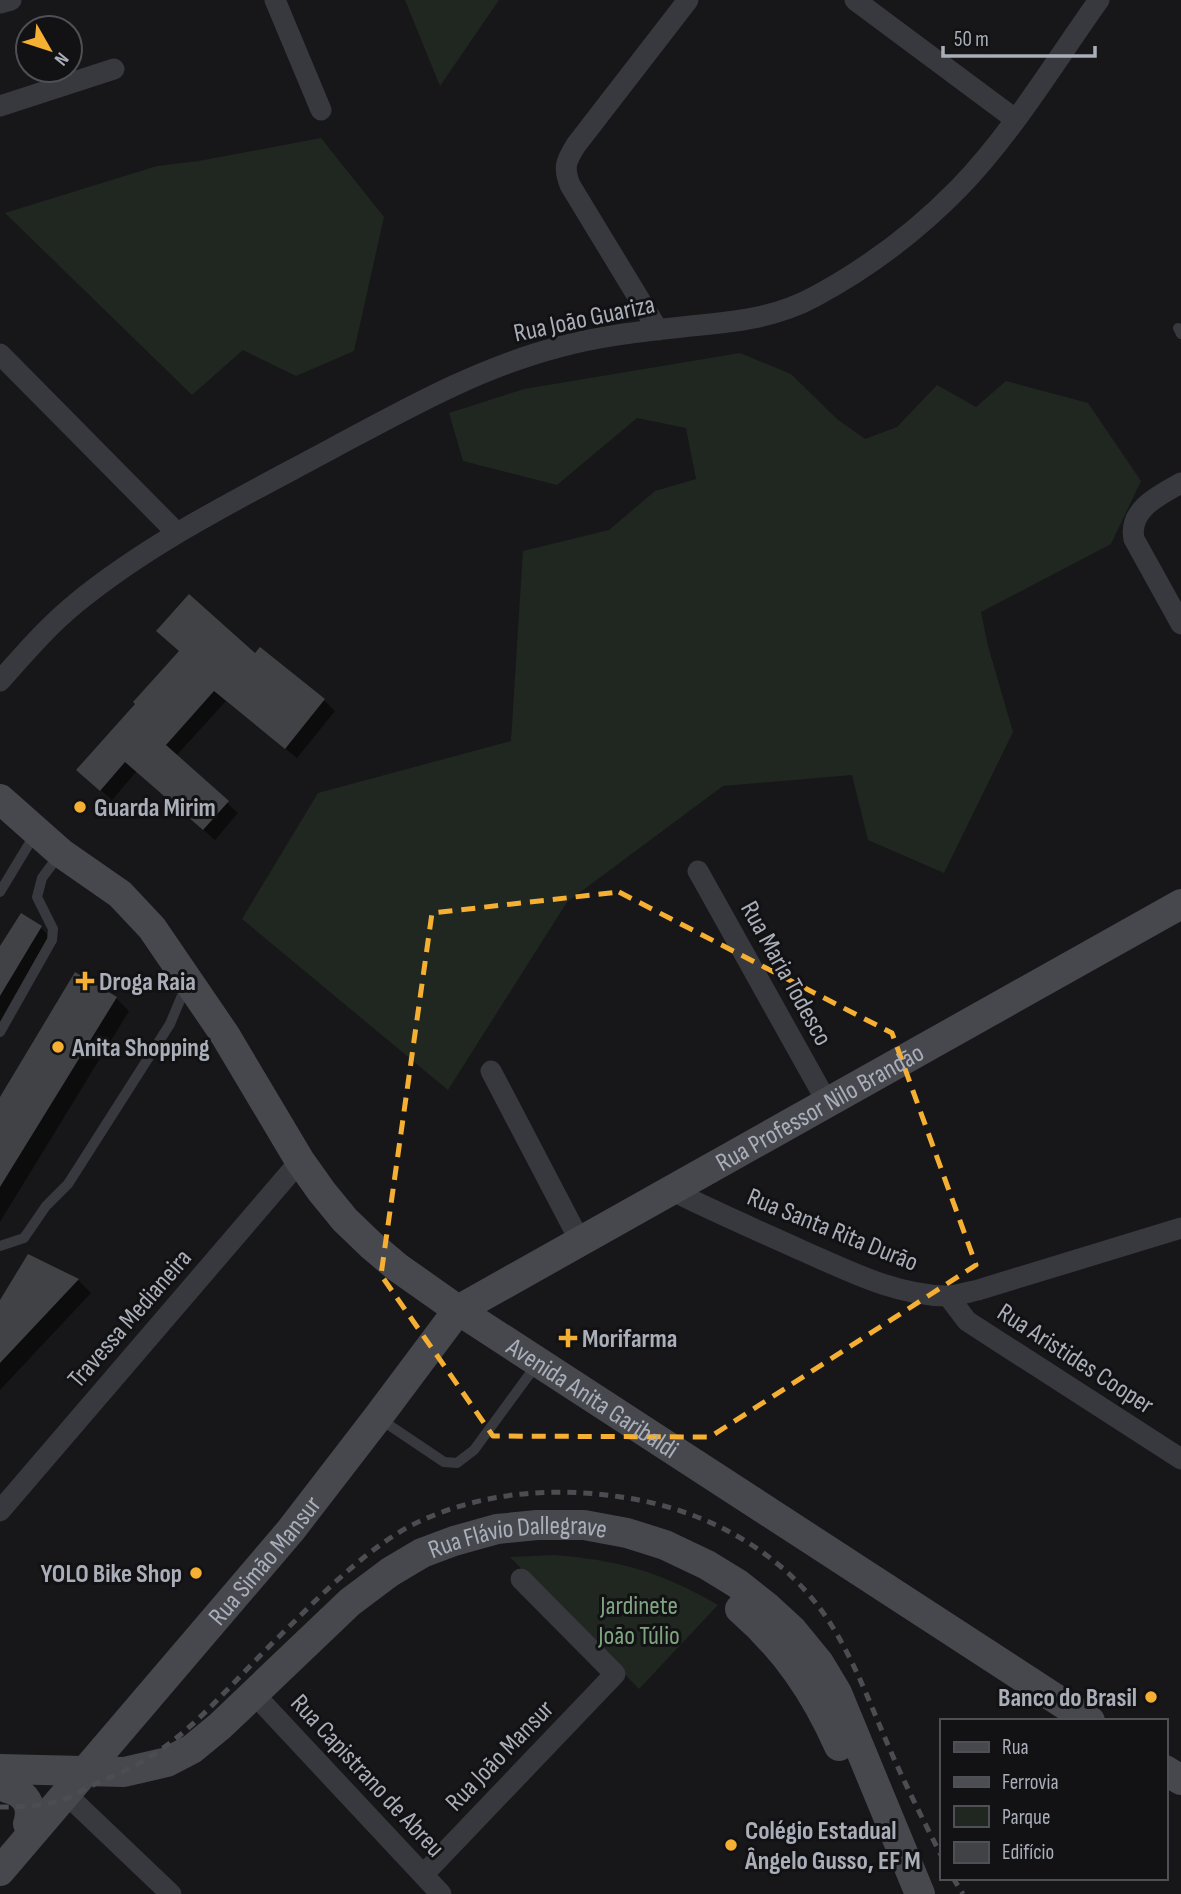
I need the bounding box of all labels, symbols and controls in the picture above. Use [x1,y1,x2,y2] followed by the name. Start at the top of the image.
[14,14,84,84] north arrow
[943,14,1095,58] scale bar
[954,27,989,52] text: 50 m
[49,48,73,70] text: N
[511,289,658,350] street label: Rua João Guariza
[94,793,216,824] place label: Guarda Mirim
[72,799,88,815] marker: Guarda Mirim
[733,896,838,1051] street label: Rua Maria Todesco
[99,967,196,998] place label: Droga Raia
[77,973,93,989] marker: Droga Raia
[71,1033,210,1064] place label: Anita Shopping
[711,1038,929,1179] street label: Rua Professor Nilo Brandão
[50,1039,66,1055] marker: Anita Shopping
[742,1182,922,1279] street label: Rua Santa Rita Durão
[62,1243,199,1395] street label: Travessa Medianeira
[991,1297,1160,1422] street label: Rua Aristides Cooper
[582,1324,677,1355] place label: Morifarma
[560,1330,576,1346] marker: Morifarma
[500,1331,684,1466] street label: Avenida Anita Garibaldi
[203,1490,329,1632] street label: Rua Simão Mansur
[424,1511,610,1566] street label: Rua Flávio Dallegrave
[41,1559,182,1590] place label: YOLO Bike Shop
[188,1565,204,1581] marker: YOLO Bike Shop
[597,1591,680,1652] park label: Jardinete João Túlio
[998,1683,1137,1714] place label: Banco do Brasil
[284,1688,450,1864] street label: Rua Capistrano de Abreu
[1143,1689,1159,1705] marker: Banco do Brasil
[439,1694,561,1818] street label: Rua João Mansur
[940,1719,1167,1880] legend
[1002,1735,1029,1760] text: Rua
[1002,1770,1059,1795] text: Ferrovia
[1002,1805,1050,1830] text: Parque
[744,1816,921,1877] place label: Colégio Estadual Ângelo Gusso, EF M
[723,1837,739,1853] marker: Colégio Estadual Ângelo Gusso, EF M
[1002,1840,1054,1865] text: Edifício

